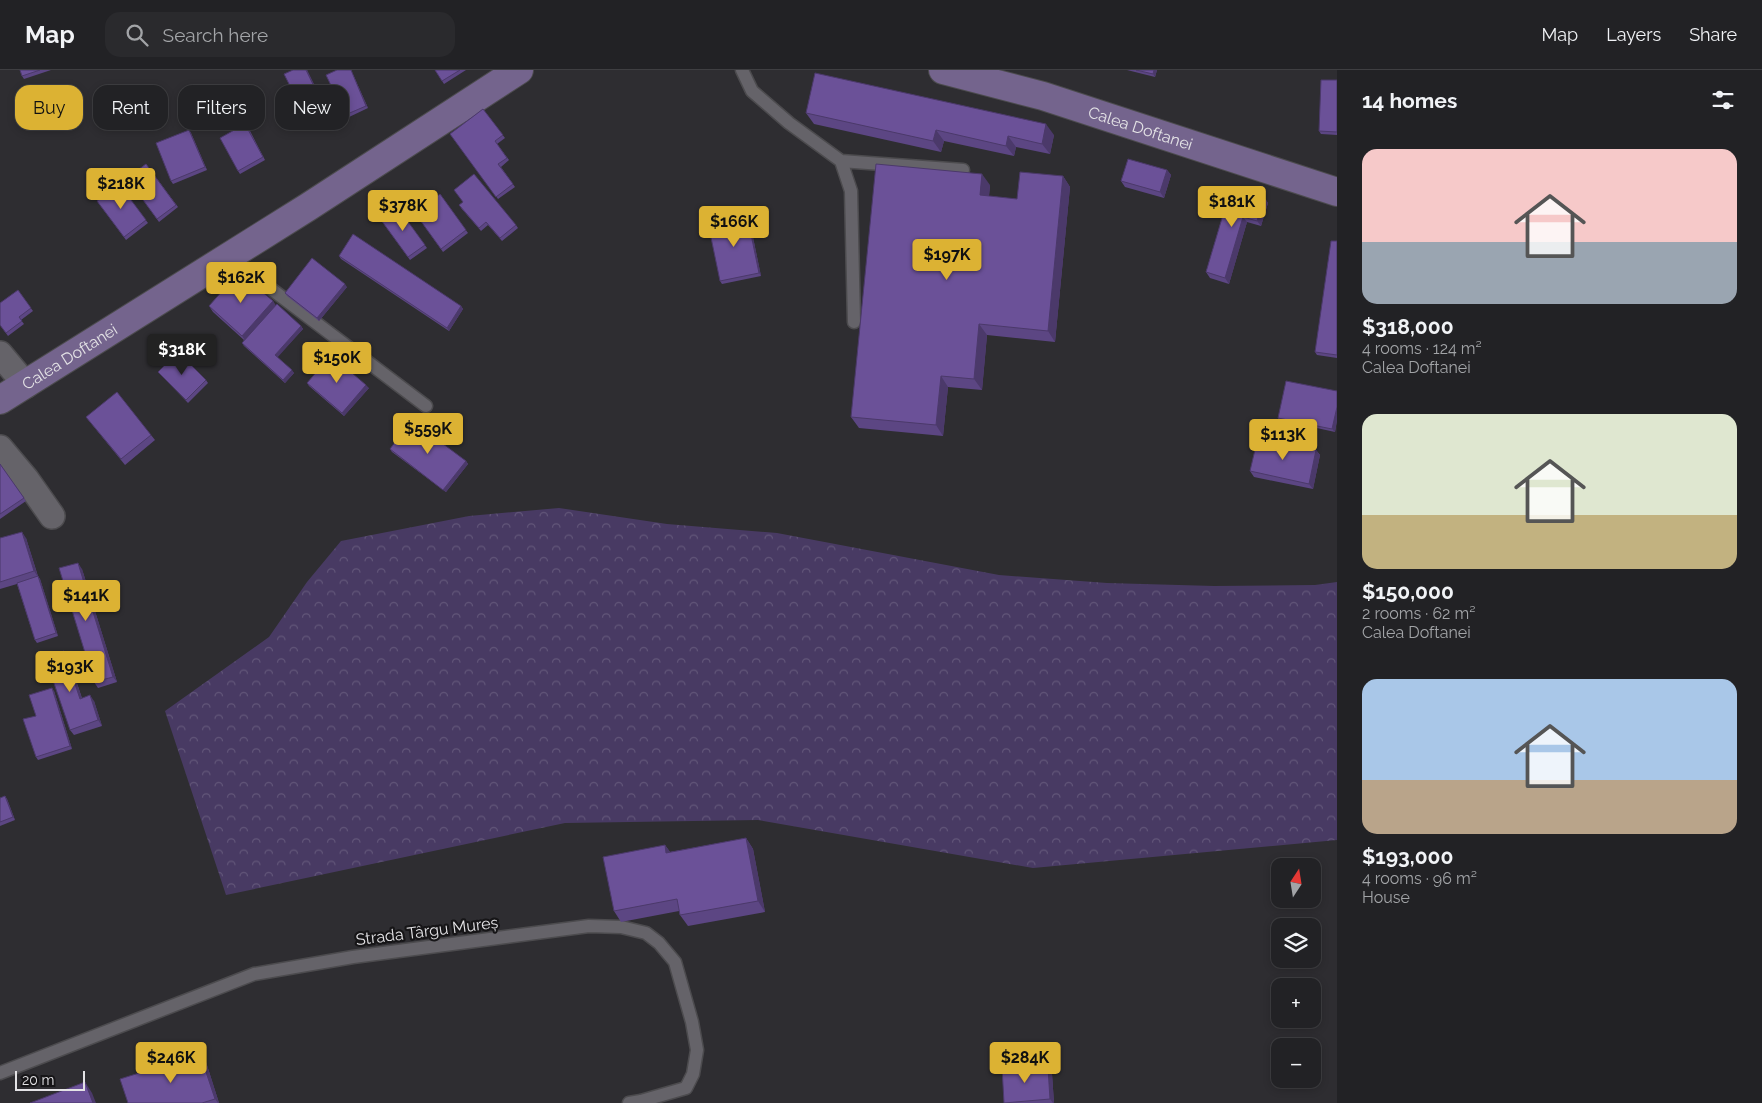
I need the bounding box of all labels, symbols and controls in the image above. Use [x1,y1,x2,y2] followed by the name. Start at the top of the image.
[105,12,455,57] search box
[25,20,75,49] text: Map
[123,21,151,49] icon: search
[163,24,268,46] text: Search here
[1542,24,1578,45] text: Map
[1606,24,1661,45] text: Layers
[1689,24,1737,45] text: Share
[15,85,83,130] chip: Buy
[93,85,168,130] chip: Rent
[178,85,265,130] chip: Filters
[275,85,349,130] chip: New
[1709,86,1737,114] icon: filters
[1362,88,1457,113] text: 14 homes
[1086,102,1195,154] street label: Calea Doftanei
[86,168,156,210] pin: $218K
[97,174,145,193] text: $218K
[1505,181,1595,271] icon: home
[1197,186,1267,228] pin: $181K
[368,190,438,232] pin: $378K
[1209,192,1255,211] text: $181K
[379,196,427,215] text: $378K
[699,206,769,248] pin: $166K
[710,212,758,231] text: $166K
[912,238,982,281] pin: $197K
[923,245,971,264] text: $197K
[206,262,276,304] pin: $162K
[217,268,265,287] text: $162K
[1362,314,1454,339] text: $318,000
[18,320,121,393] street label: Calea Doftanei
[147,334,217,376] pin: $318K
[1362,339,1482,358] text: 4 rooms · 124 m²
[158,340,206,359] text: $318K
[302,342,372,384] pin: $150K
[313,348,361,367] text: $150K
[1362,358,1471,377] text: Calea Doftanei
[393,412,463,455] pin: $559K
[1248,418,1318,461] pin: $113K
[404,419,452,438] text: $559K
[1260,425,1306,444] text: $113K
[1505,446,1595,536] icon: home
[1362,579,1454,604] text: $150,000
[51,580,121,622] pin: $141K
[63,586,109,605] text: $141K
[1362,604,1475,623] text: 2 rooms · 62 m²
[1362,623,1471,642] text: Calea Doftanei
[35,650,105,693] pin: $193K
[46,657,94,676] text: $193K
[1505,711,1595,801] icon: home
[1362,844,1453,869] text: $193,000
[1271,858,1321,908] north arrow
[1271,858,1321,1088] map controls
[1362,869,1477,888] text: 4 rooms · 96 m²
[1362,888,1410,907] text: House
[355,913,499,949] street label: Strada Târgu Mureș
[1271,918,1321,968] button: layers
[1271,978,1321,1028] button: +
[1271,1038,1321,1088] button: −
[136,1042,206,1084] pin: $246K
[990,1042,1060,1084] pin: $284K
[147,1048,195,1067] text: $246K
[1001,1048,1049,1067] text: $284K
[15,1068,85,1091] scale bar
[22,1072,54,1088] text: 20 m

